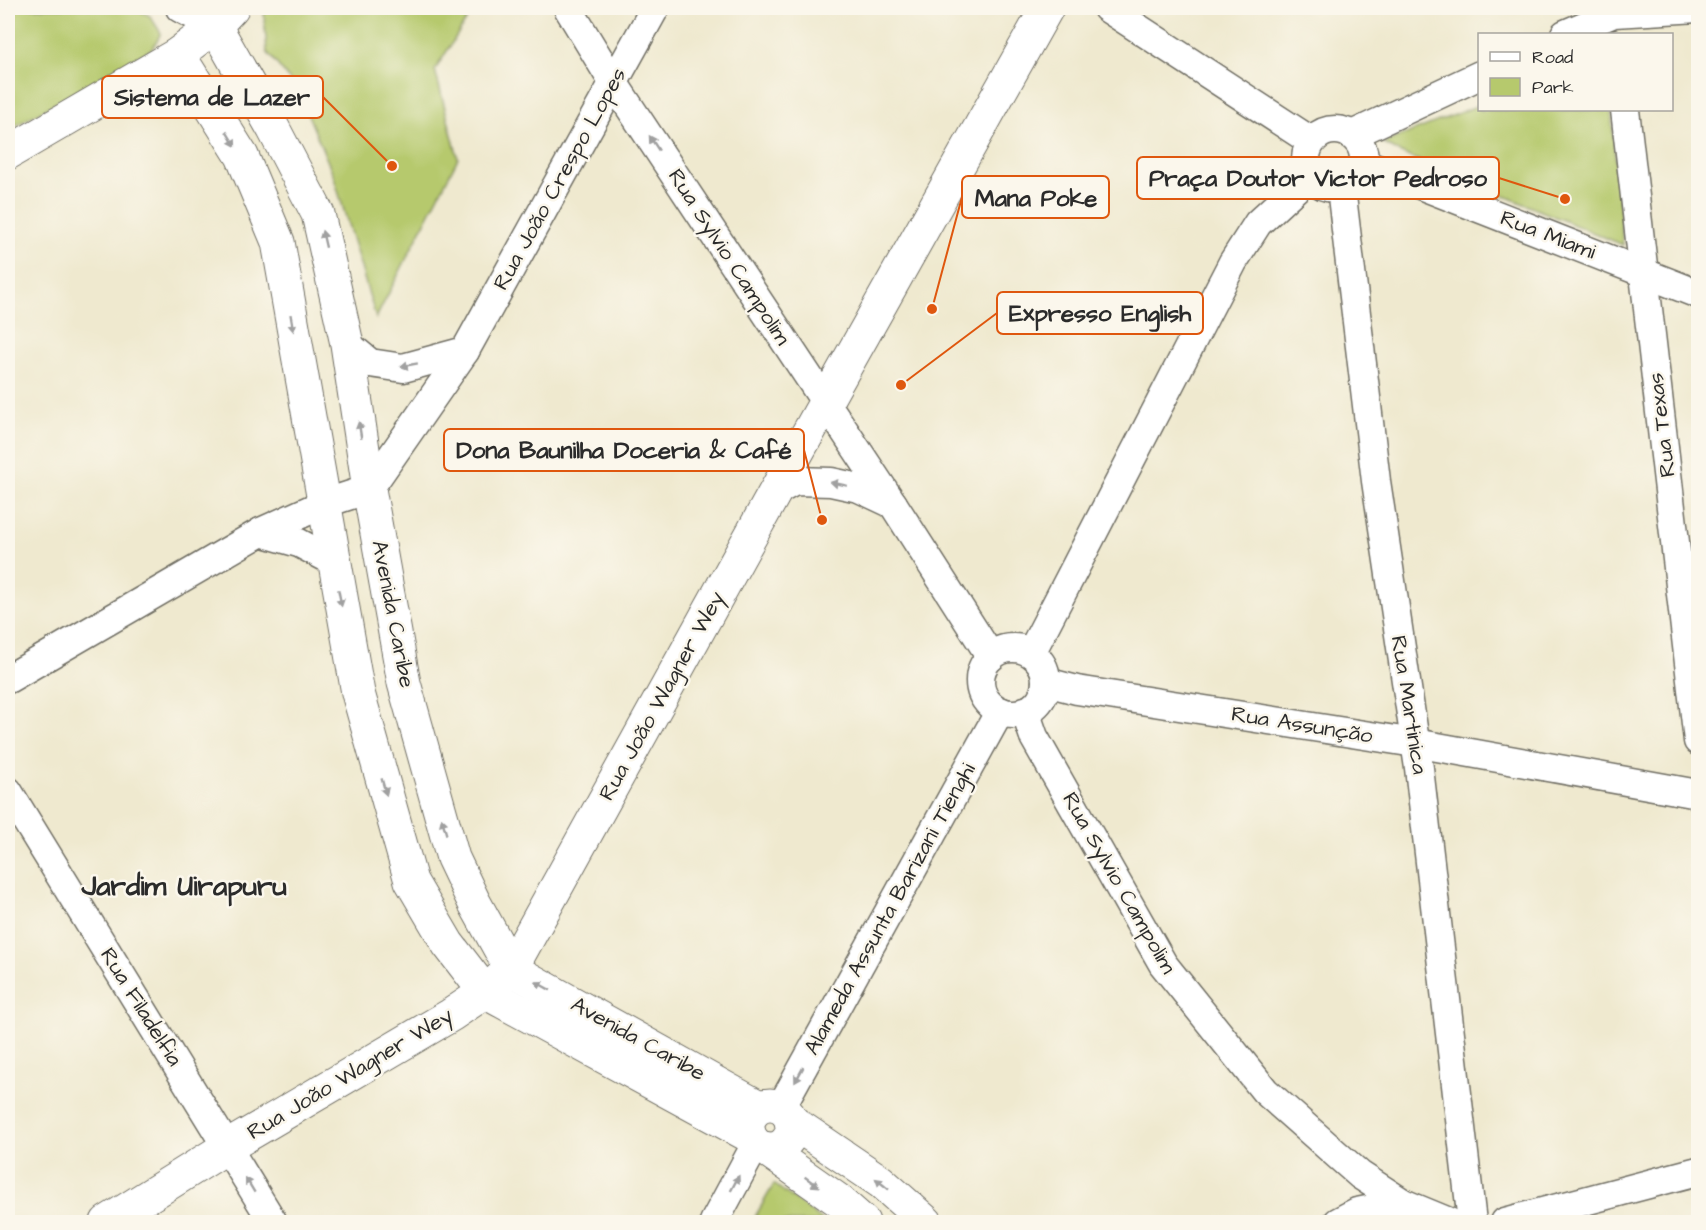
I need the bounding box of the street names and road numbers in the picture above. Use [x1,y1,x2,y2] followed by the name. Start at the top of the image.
[486,62,634,296] street label: Rua João Crespo Lopes
[659,163,798,352] street label: Rua Sylvio Campolim
[1496,203,1600,267] street label: Rua Miami
[1640,371,1684,479] street label: Rua Texas
[364,538,422,690] street label: Avenida Caribe
[591,586,733,807] street label: Rua João Wagner Wey
[1383,633,1435,777] street label: Rua Martinica
[1229,699,1376,752] street label: Rua Assunção
[797,757,984,1061] street label: Alameda Assunta Barizani Tienghi
[1053,787,1184,980] street label: Rua Sylvio Campolim
[92,942,190,1072] street label: Rua Filadelfia
[565,989,711,1089] street label: Avenida Caribe
[241,1000,459,1149] street label: Rua João Wagner Wey

